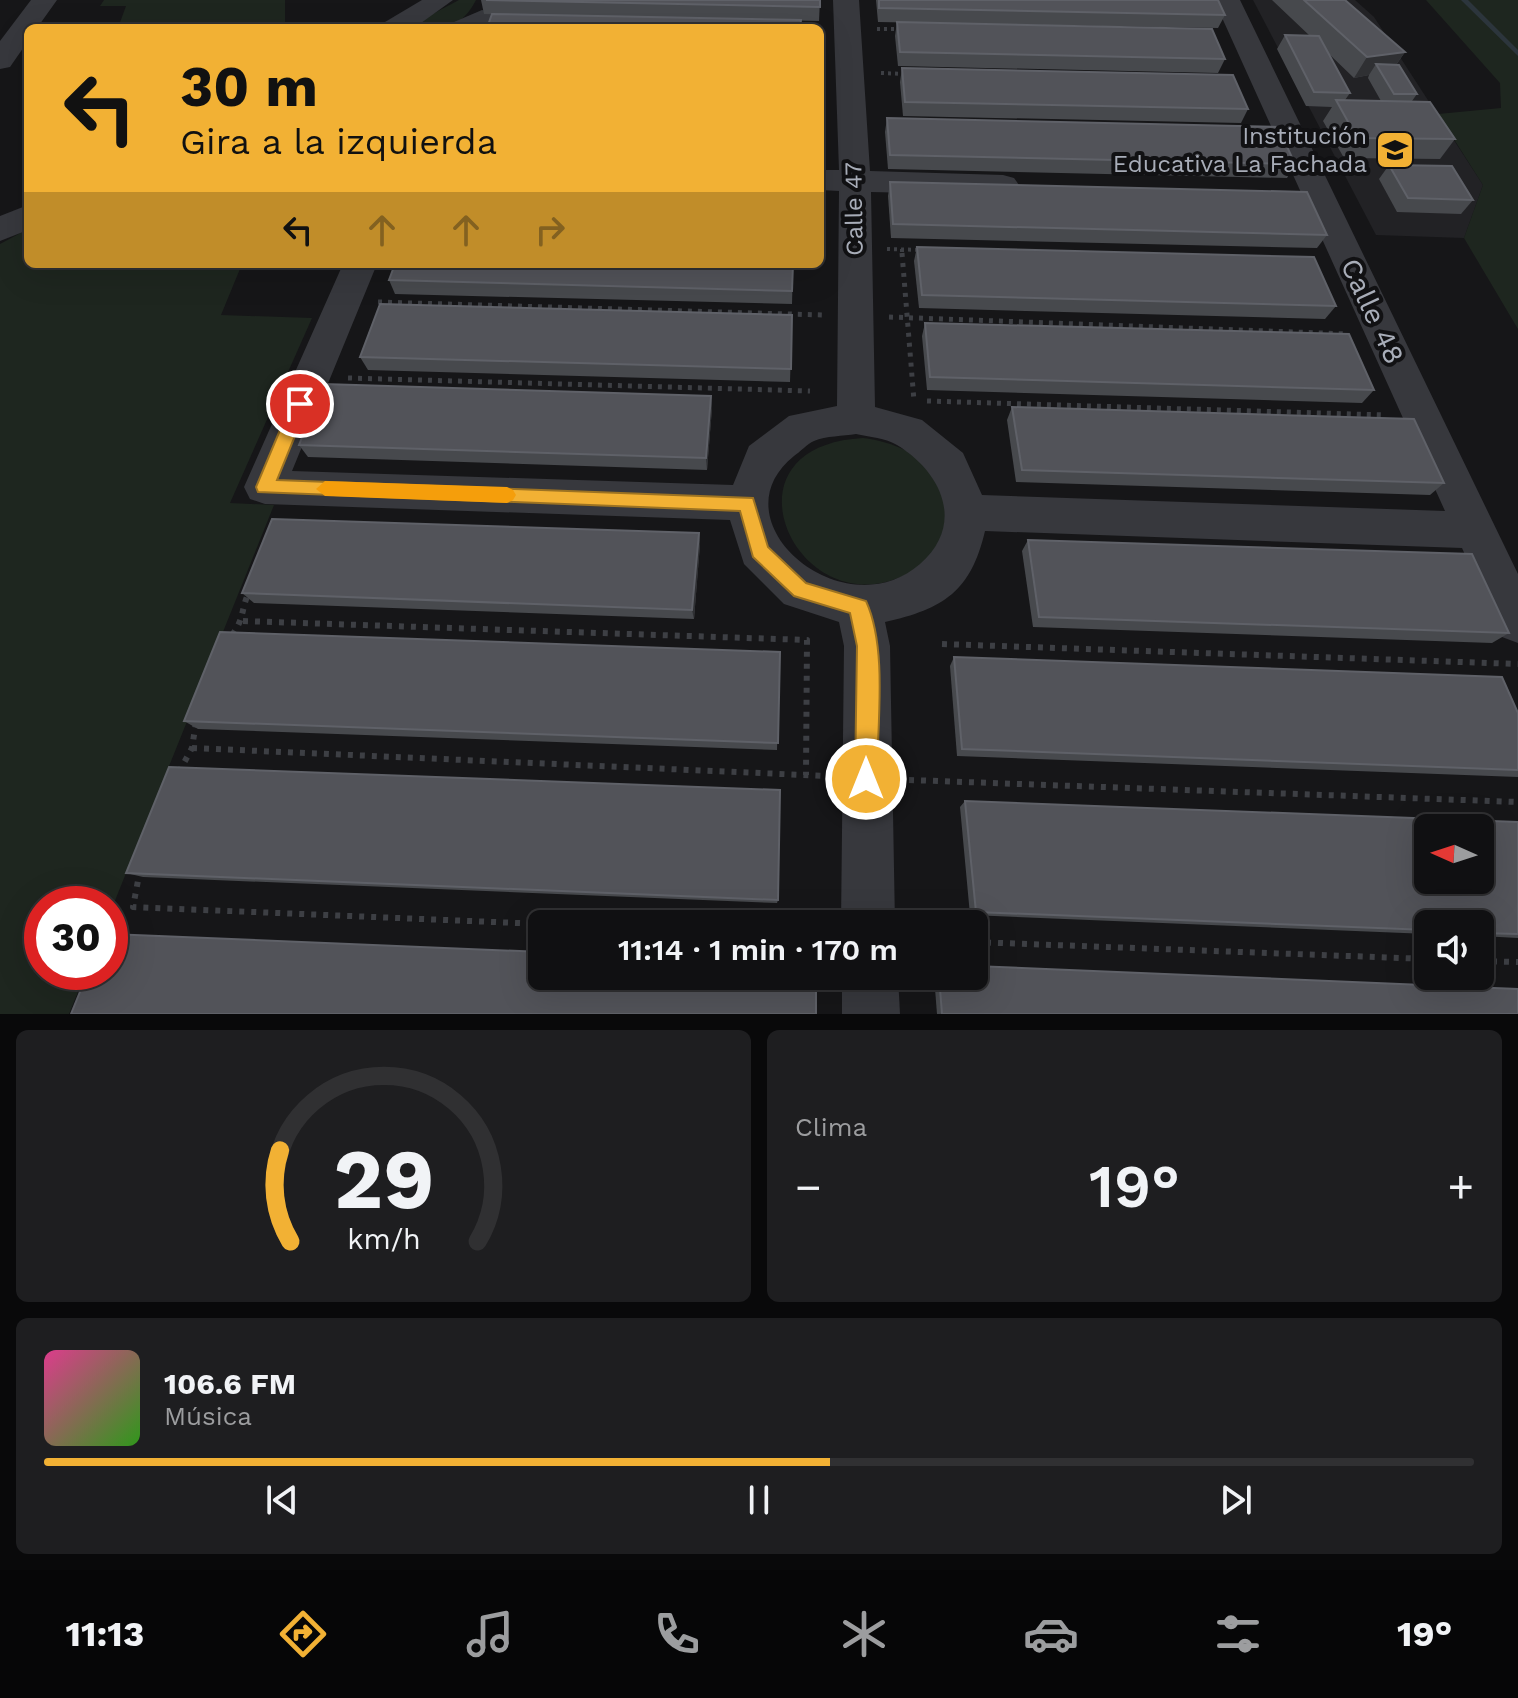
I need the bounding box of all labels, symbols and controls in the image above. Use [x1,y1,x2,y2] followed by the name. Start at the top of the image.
[180,54,318,120] text: 30 m
[48,56,152,160] icon: left
[180,121,497,163] text: Gira a la izquierda
[1113,122,1367,178] place label: Institución Educativa La Fachada
[1374,129,1416,171] school or university icon: Institución Educativa La Fachada
[839,162,869,256] street label: Calle 47
[276,208,320,252] icon: left
[360,208,404,252] icon: ahead
[444,208,488,252] icon: ahead
[528,208,572,252] icon: right
[1334,253,1411,369] street label: Calle 48
[266,370,334,438] pin
[278,382,322,426] icon: arrive
[824,737,908,821] position arrow
[1414,814,1494,894] north arrow
[1414,814,1494,990] map controls
[24,886,128,990] speed limit sign: 30
[1414,910,1494,990] button: sound
[618,932,898,967] text: 11:14 · 1 min · 170 m
[795,1112,867,1142] text: Clima
[333,1131,434,1228] text: 29
[1089,1151,1180,1222] text: 19°
[795,1161,822,1213] text: −
[1447,1161,1474,1213] text: +
[347,1222,420,1256] text: km/h
[164,1366,296,1401] text: 106.6 FM
[164,1401,252,1431] text: Música
[260,1478,304,1522] icon: previous
[737,1478,781,1522] icon: pause
[1214,1478,1258,1522] icon: next
[275,1606,331,1662] icon: directions
[462,1606,518,1662] icon: music
[649,1606,705,1662] icon: phone
[836,1606,892,1662] icon: climate
[1023,1606,1079,1662] icon: car
[1210,1606,1266,1662] icon: filters
[65,1613,144,1655] text: 11:13
[1397,1613,1452,1655] text: 19°

